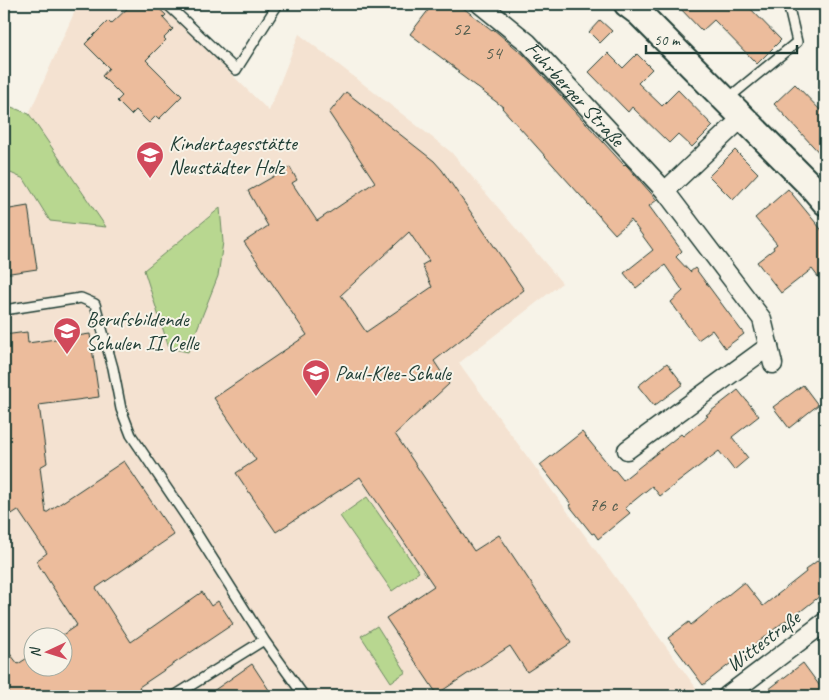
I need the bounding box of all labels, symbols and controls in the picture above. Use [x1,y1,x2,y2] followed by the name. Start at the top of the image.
[452,17,471,41] house number: 52
[646,22,798,54] scale bar
[654,31,681,50] text: 50 m
[520,36,632,154] street label: Fuhrberger Straße
[484,41,504,65] house number: 54
[169,130,299,180] place label: Kindertagesstätte Neustädter Holz
[135,140,165,179] school or university icon: Kindertagesstätte Neustädter Holz
[86,306,200,356] place label: Berufsbildende Schulen II Celle
[52,316,82,355] school or university icon: Berufsbildende Schulen II Celle
[301,358,331,397] school or university icon: Paul-Klee-Schule
[335,360,452,386] place label: Paul-Klee-Schule
[589,493,618,517] house number: 76 c
[721,603,807,677] street label: Wittestraße
[22,628,72,678] north arrow
[27,646,44,658] text: N

